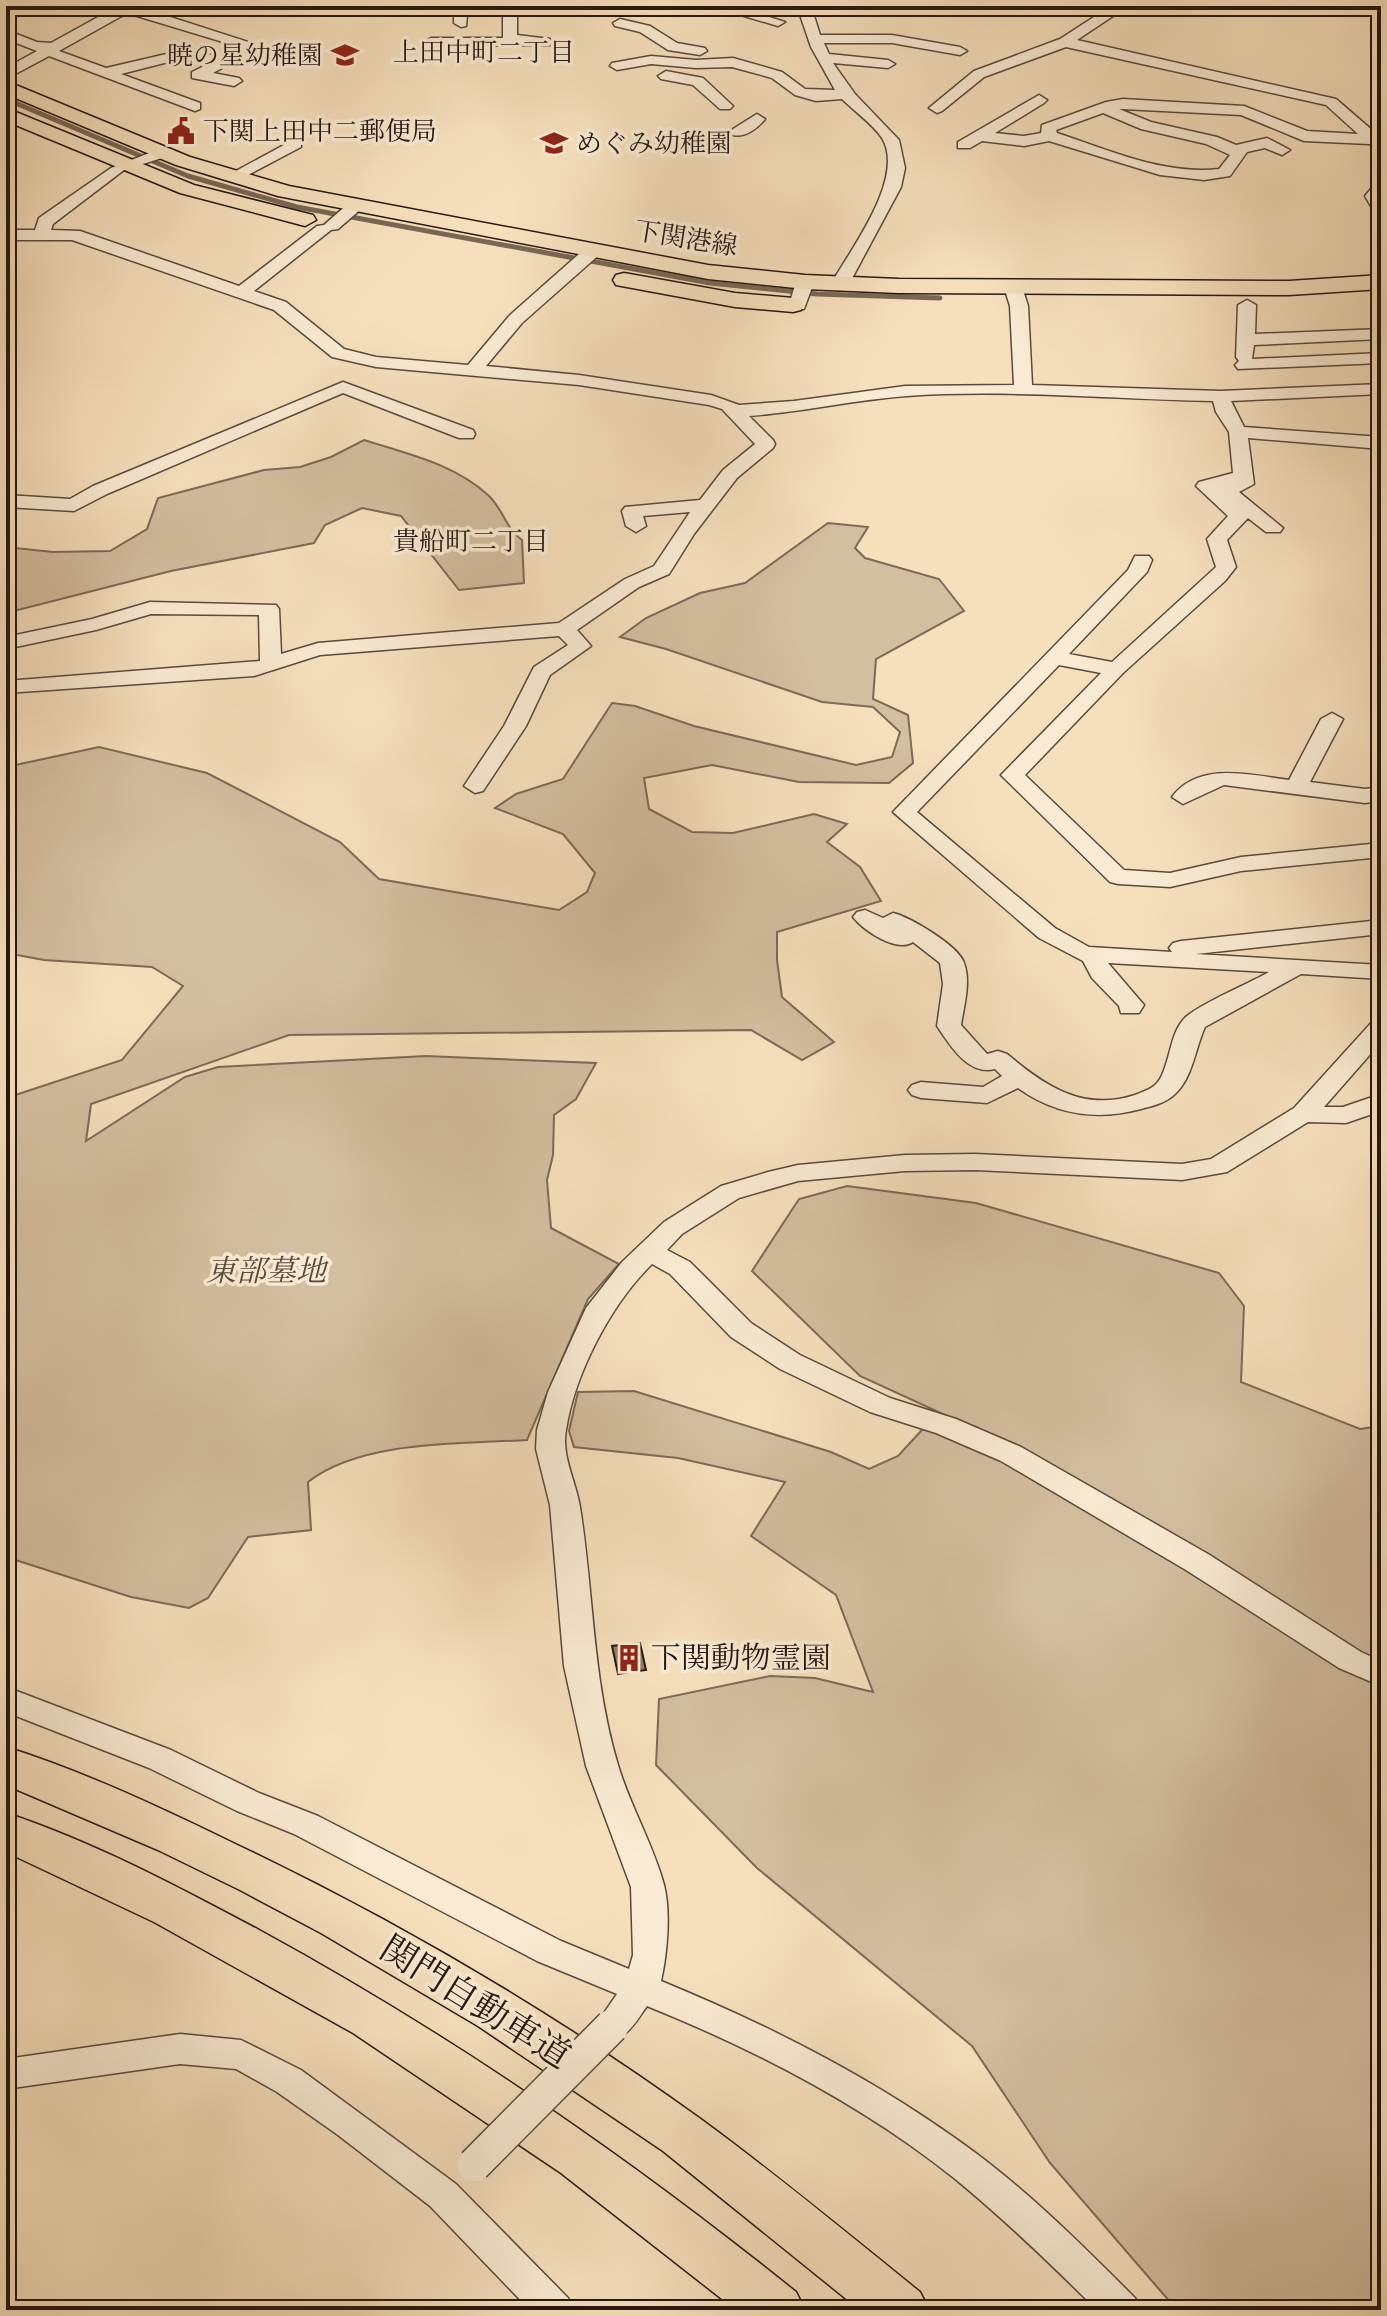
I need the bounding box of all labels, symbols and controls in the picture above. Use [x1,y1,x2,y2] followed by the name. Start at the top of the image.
[393,35,575,69] district label: 上田中町二丁目
[167,38,323,72] place label: 暁の星幼稚園
[330,40,360,70] school or university icon: 暁の星幼稚園
[203,114,437,148] place label: 下関上田中二郵便局
[166,116,196,146] public building icon: 下関上田中二郵便局
[576,126,732,160] place label: めぐみ幼稚園
[539,128,569,158] school or university icon: めぐみ幼稚園
[632,213,740,263] street label: 下関港線
[393,524,549,558] district label: 貴船町二丁目
[206,1251,329,1290] park label: 東部墓地
[651,1638,831,1677] place label: 下関動物霊園
[614,1643,644,1673] building icon: 下関動物霊園
[372,1924,580,2079] street label: 関門自動車道

